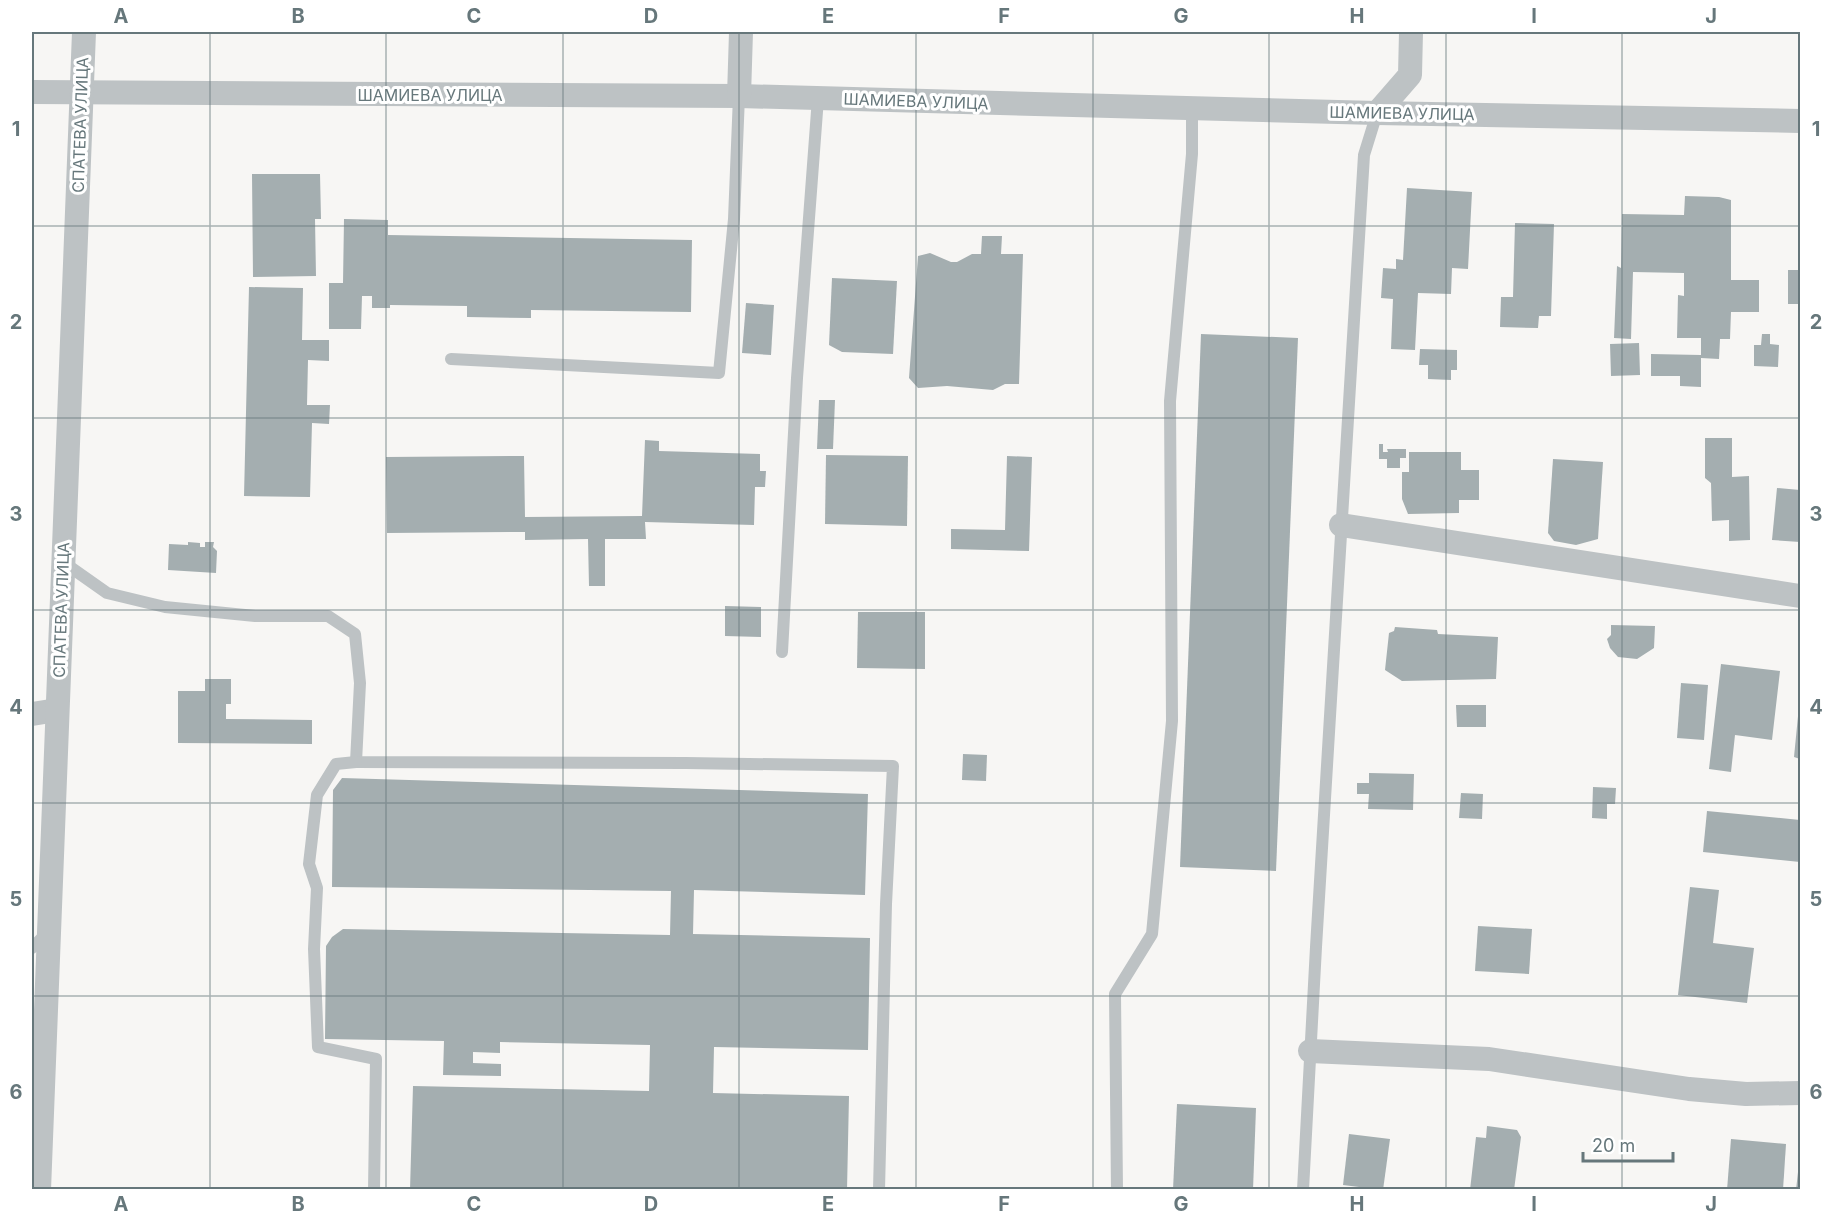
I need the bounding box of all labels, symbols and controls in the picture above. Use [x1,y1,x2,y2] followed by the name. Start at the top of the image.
[114,4,129,28] text: A
[291,4,305,28] text: B
[467,4,481,28] text: C
[644,4,658,28] text: D
[822,4,834,28] text: E
[998,4,1010,28] text: F
[1173,4,1189,28] text: G
[1350,4,1364,28] text: H
[1531,4,1537,28] text: I
[1705,4,1717,28] text: J
[68,57,92,193] street label: СПАТЕВА УЛИЦА
[357,85,503,105] street label: ШАМИЕВА УЛИЦА
[843,88,989,114] street label: ШАМИЕВА УЛИЦА
[1329,102,1475,124] street label: ШАМИЕВА УЛИЦА
[12,117,20,141] text: 1
[1812,117,1820,141] text: 1
[10,310,22,334] text: 2
[1810,310,1822,334] text: 2
[10,502,22,526] text: 3
[1810,502,1822,526] text: 3
[49,542,73,678] street label: СПАТЕВА УЛИЦА
[9,695,23,719] text: 4
[1809,695,1823,719] text: 4
[10,887,22,911] text: 5
[1810,887,1822,911] text: 5
[10,1080,23,1104] text: 6
[1810,1080,1823,1104] text: 6
[1583,1125,1673,1163] scale bar
[1592,1135,1635,1156] text: 20 m
[114,1192,129,1216] text: A
[291,1192,305,1216] text: B
[467,1192,481,1216] text: C
[644,1192,658,1216] text: D
[822,1192,834,1216] text: E
[998,1192,1010,1216] text: F
[1173,1192,1189,1216] text: G
[1350,1192,1364,1216] text: H
[1531,1192,1537,1216] text: I
[1705,1192,1717,1216] text: J

